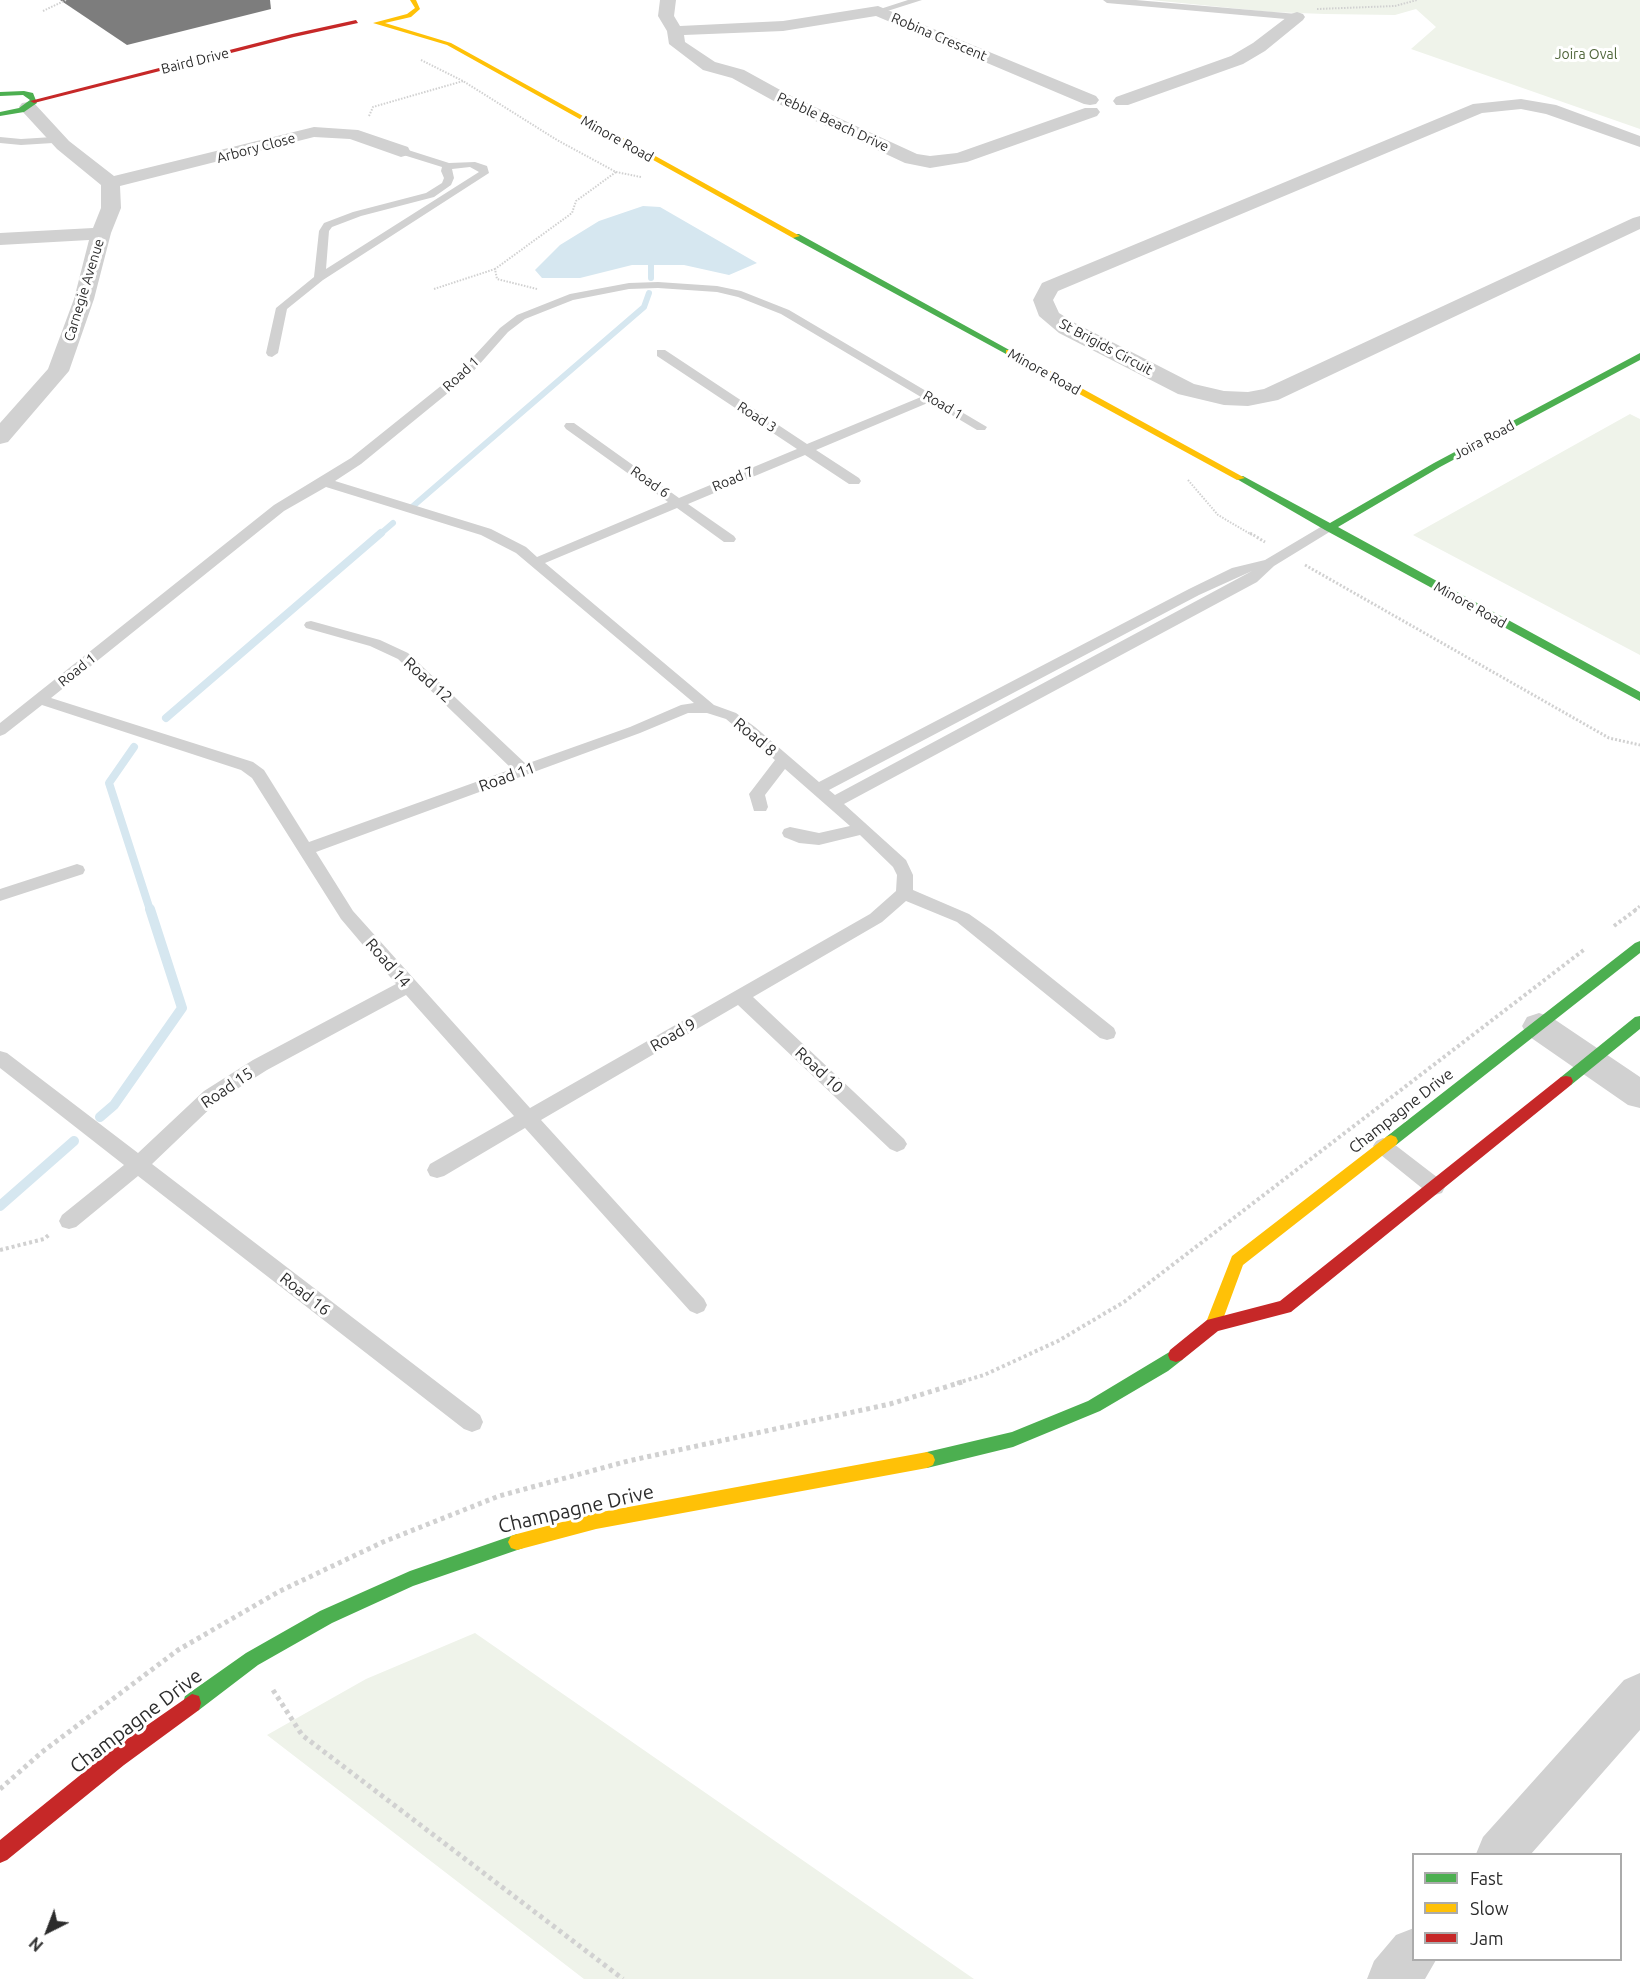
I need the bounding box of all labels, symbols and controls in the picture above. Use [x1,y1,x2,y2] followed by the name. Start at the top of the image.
[889,9,989,65] street label: Robina Crescent
[159,44,231,78] street label: Baird Drive
[1555,46,1617,62] park label: Joira Oval
[774,89,892,155] street label: Pebble Beach Drive
[578,112,656,166] street label: Minore Road
[215,129,297,167] street label: Arbory Close
[60,237,108,343] street label: Carnegie Avenue
[1056,315,1156,379] street label: St Brigids Circuit
[1005,345,1083,399] street label: Minore Road
[439,353,483,395] street label: Road 1
[920,387,966,423] street label: Road 1
[734,398,780,436] street label: Road 3
[1451,417,1517,463] street label: Joira Road
[627,463,673,501] street label: Road 6
[710,463,756,495] street label: Road 7
[1431,578,1509,632] street label: Minore Road
[55,650,99,690] street label: Road 1
[400,653,456,707] street label: Road 12
[730,714,780,760] street label: Road 8
[476,758,538,796] street label: Road 11
[362,935,414,991] street label: Road 14
[647,1014,699,1056] street label: Road 9
[791,1043,847,1097] street label: Road 10
[197,1064,257,1112] street label: Road 15
[1345,1064,1457,1158] street label: Champagne Drive
[276,1268,334,1320] street label: Road 16
[496,1479,656,1539] street label: Champagne Drive
[65,1664,207,1778] street label: Champagne Drive
[1412,1853,1622,1961] legend
[1470,1868,1503,1888] text: Fast
[1470,1898,1509,1918] text: Slow
[18,1901,78,1961] north arrow
[1470,1928,1504,1948] text: Jam
[25,1934,46,1955] text: N

